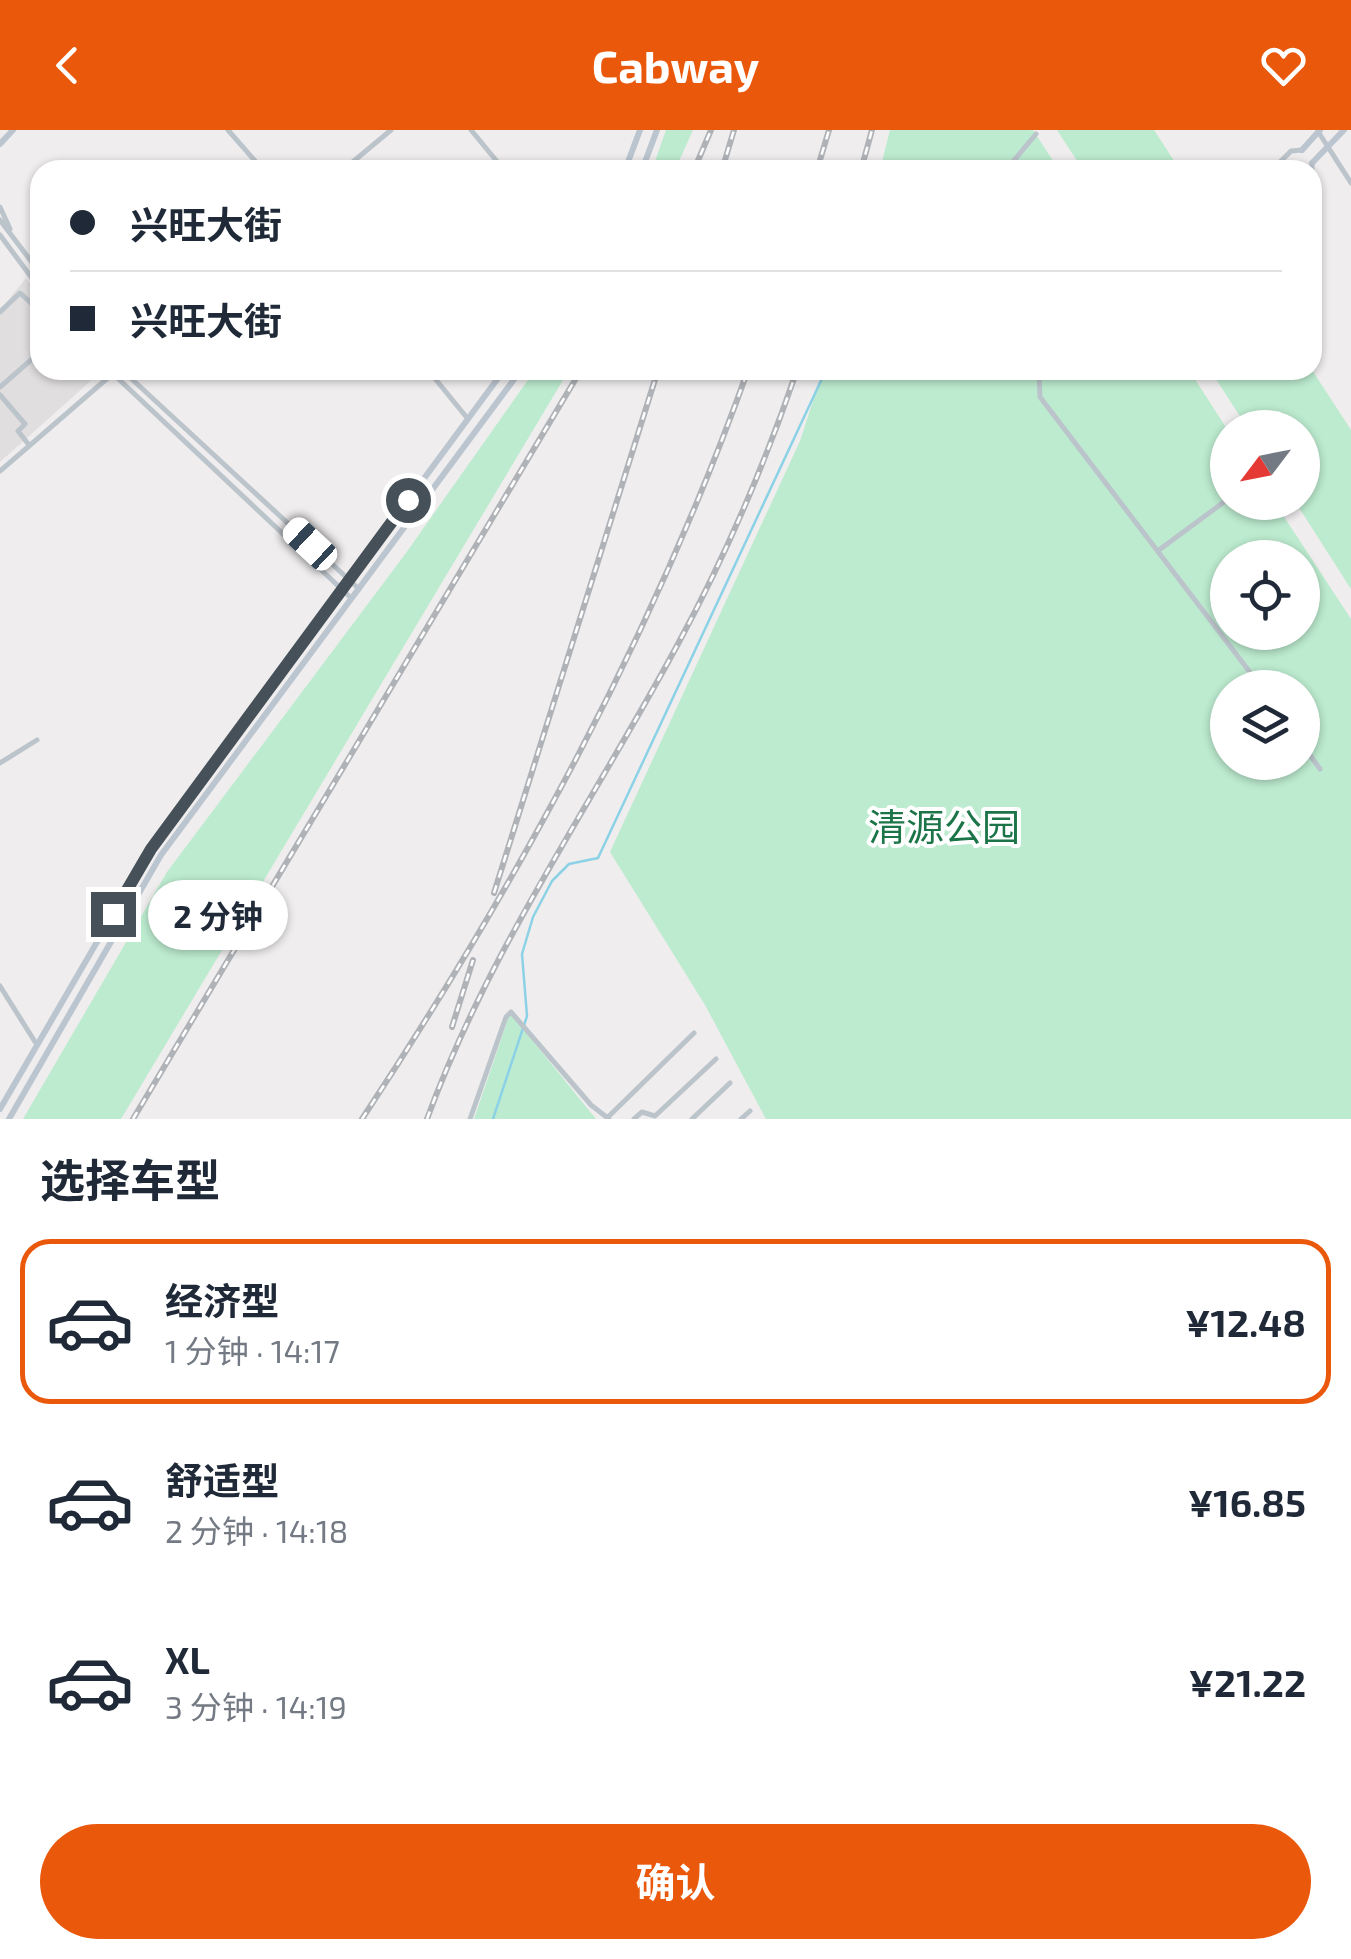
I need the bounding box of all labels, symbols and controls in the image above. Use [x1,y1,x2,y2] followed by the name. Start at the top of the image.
[40,38,95,93] icon: back
[592,38,759,92] text: Cabway
[1256,38,1311,93] icon: heart
[130,201,282,247] text: 兴旺大街
[130,297,282,343] text: 兴旺大街
[1210,410,1320,520] north arrow
[1210,410,1320,780] map controls
[386,478,431,523] route start
[278,513,342,575] car
[1210,540,1320,650] button: locate
[1210,670,1320,780] button: layers
[868,803,1020,849] park label: 清源公园
[148,879,288,949] callout: 2 分钟
[91,892,136,937] route end
[173,896,263,934] text: 2 分钟
[40,1152,220,1206] text: 选择车型
[45,1277,135,1367] icon: car
[165,1277,279,1323] text: 经济型
[1185,1299,1306,1345] text: ¥12.48
[165,1331,340,1369] text: 1 分钟 · 14:17
[45,1457,135,1547] icon: car
[165,1457,279,1503] text: 舒适型
[1188,1479,1306,1525] text: ¥16.85
[165,1511,348,1549] text: 2 分钟 · 14:18
[165,1636,210,1682] text: XL
[45,1637,135,1727] icon: car
[1189,1659,1306,1705] text: ¥21.22
[165,1687,347,1725] text: 3 分钟 · 14:19
[40,1824,1311,1939] button: 确认

